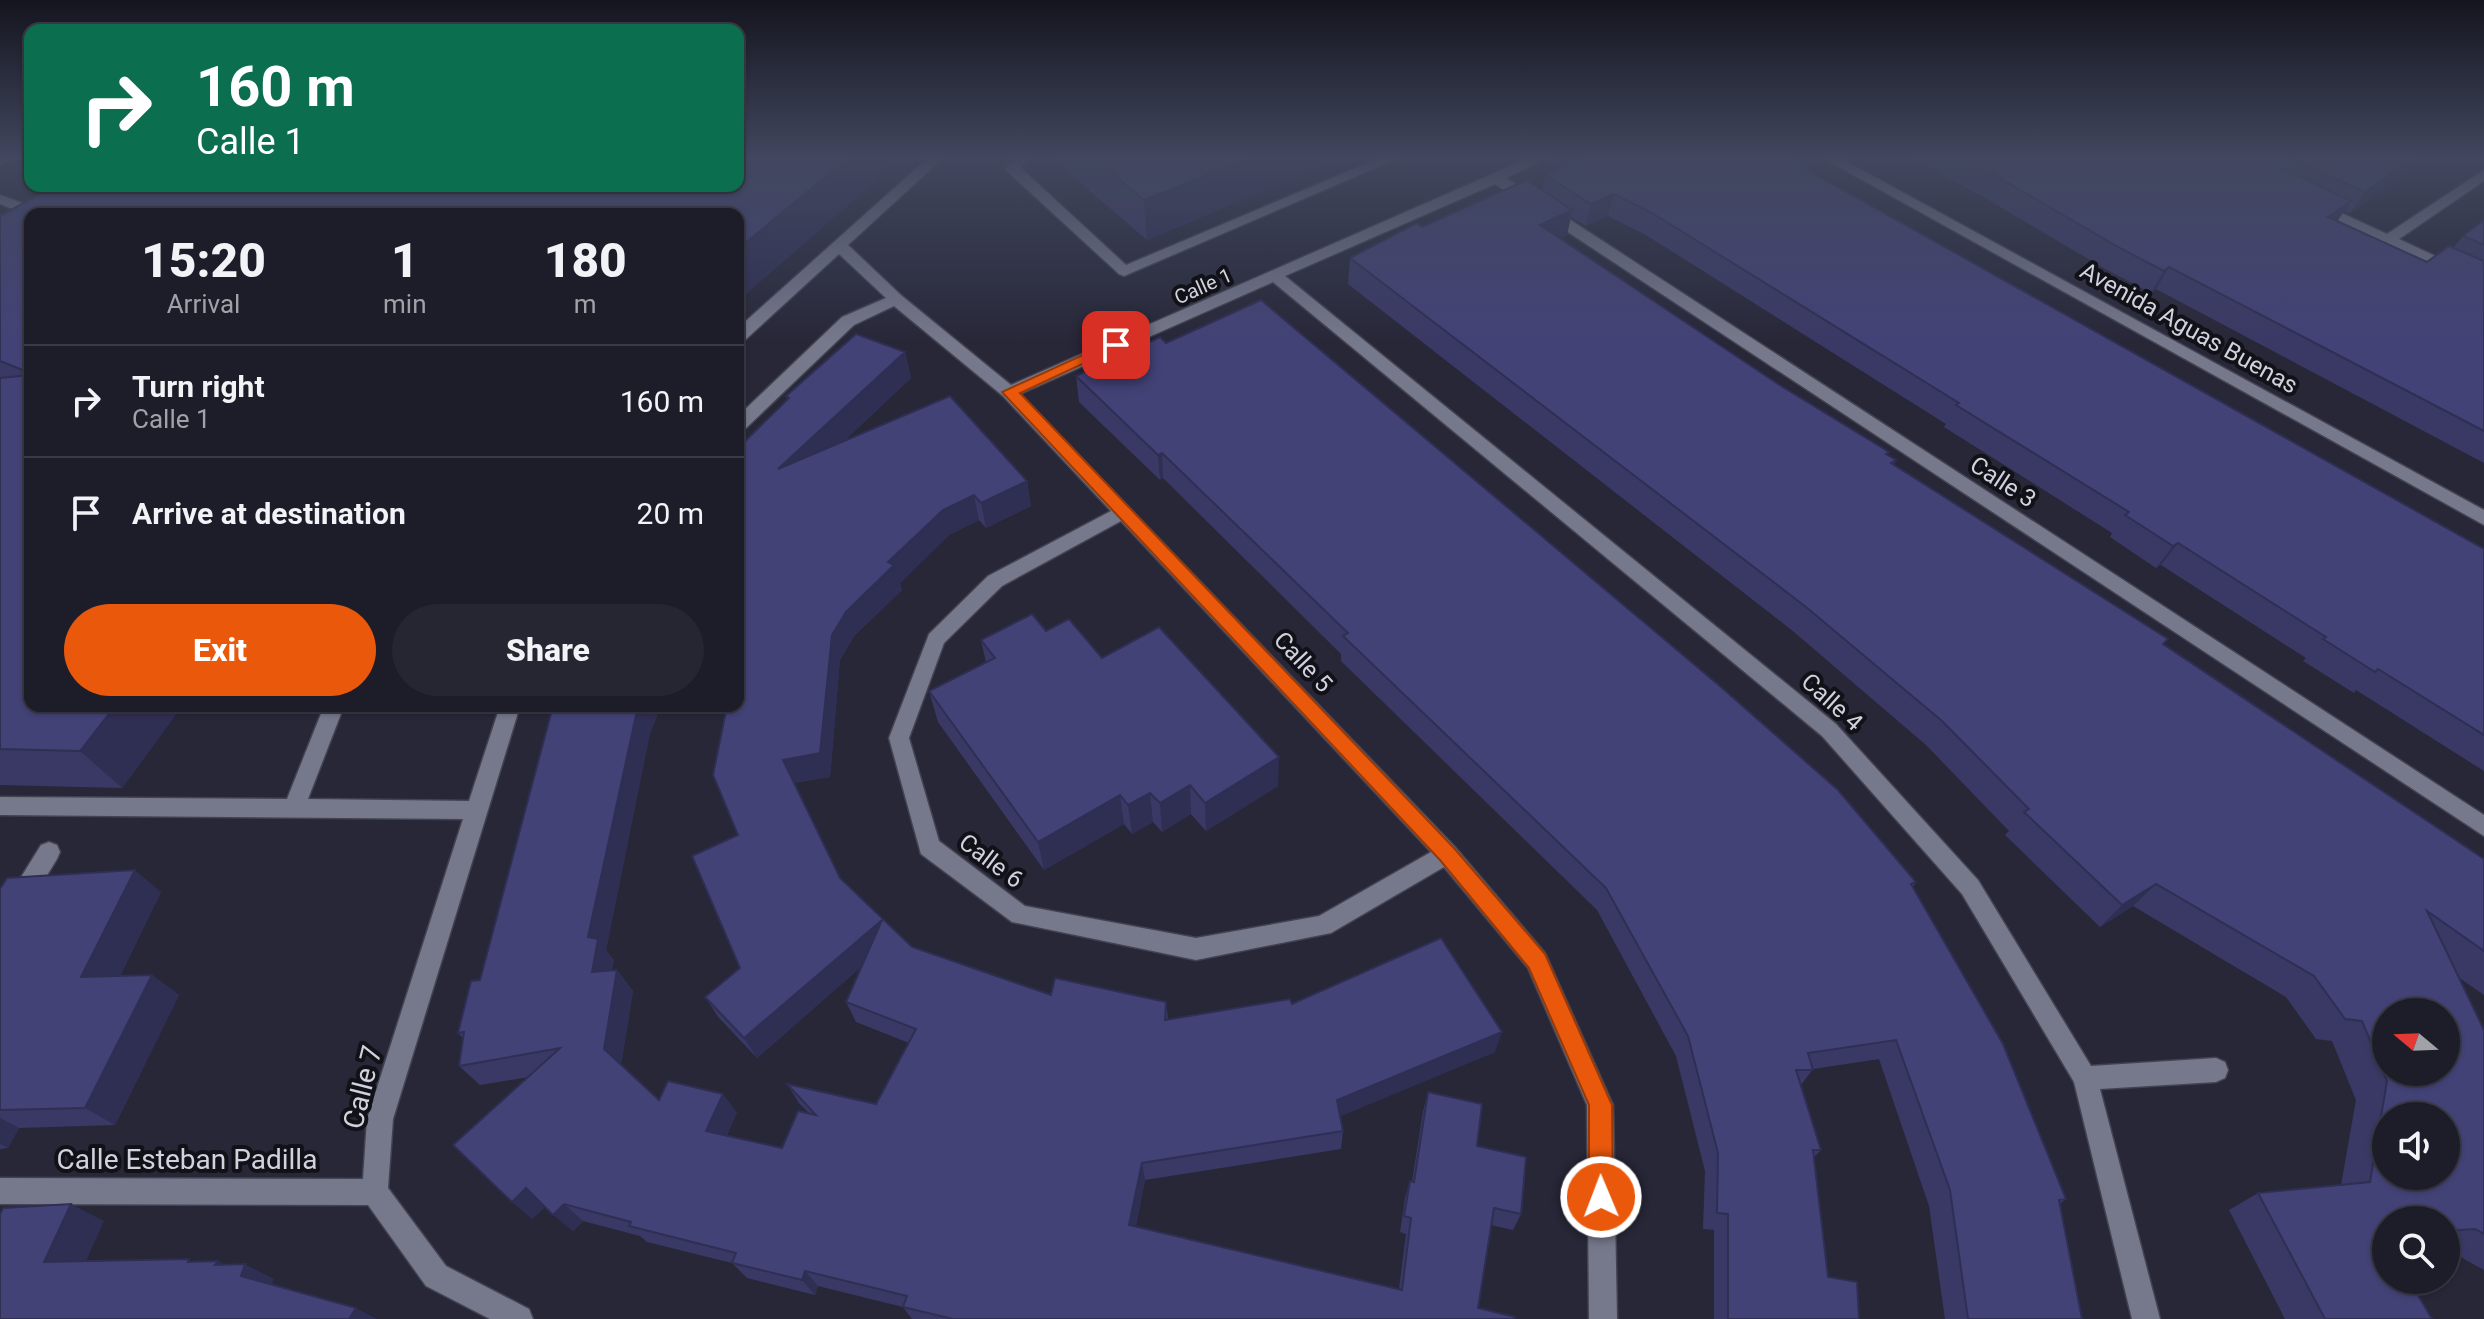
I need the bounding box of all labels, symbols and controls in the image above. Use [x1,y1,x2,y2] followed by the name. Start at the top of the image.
[196,54,355,120] text: 160 m
[64,56,168,160] icon: right
[196,121,305,163] text: Calle 1
[141,232,266,289] text: 15:20
[391,232,419,289] text: 1
[544,232,627,289] text: 180
[2075,257,2303,399] street label: Avenida Aguas Buenas
[1171,263,1235,309] street label: Calle 1
[167,289,240,319] text: Arrival
[383,289,427,319] text: min
[574,289,597,319] text: m
[1082,311,1150,379] pin
[1094,323,1138,367] icon: arrive
[132,369,265,404] text: Turn right
[64,379,108,423] icon: right
[620,384,704,419] text: 160 m
[132,404,211,434] text: Calle 1
[1965,451,2041,513] street label: Calle 3
[64,491,108,535] icon: arrive
[132,496,406,531] text: Arrive at destination
[637,496,704,531] text: 20 m
[64,604,376,696] button: Exit
[392,604,704,696] button: Share
[1268,626,1338,698] street label: Calle 5
[1796,667,1868,737] street label: Calle 4
[954,828,1028,894] street label: Calle 6
[2372,998,2460,1086] north arrow
[2372,998,2460,1294] map controls
[336,1042,389,1132] street label: Calle 7
[2372,1102,2460,1190] button: sound
[57,1143,317,1176] street label: Calle Esteban Padilla
[1559,1155,1643,1239] position arrow
[2372,1206,2460,1294] button: search

